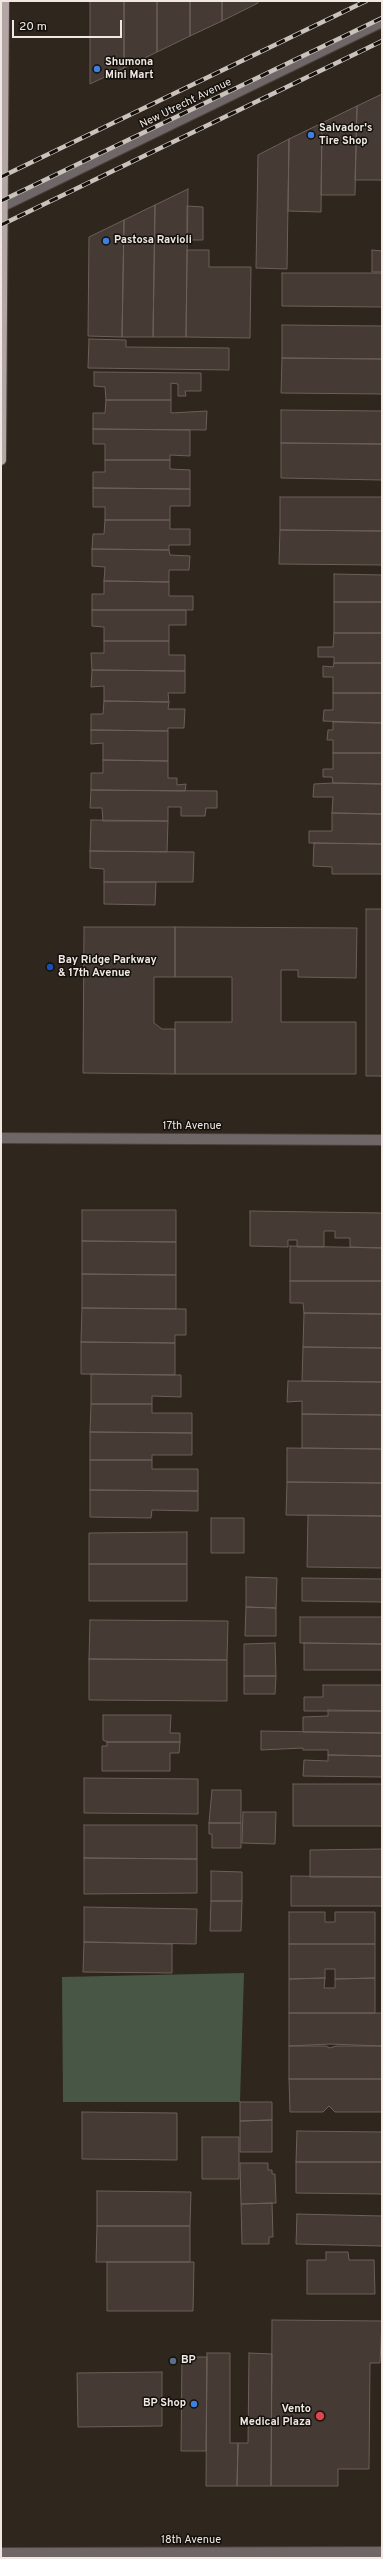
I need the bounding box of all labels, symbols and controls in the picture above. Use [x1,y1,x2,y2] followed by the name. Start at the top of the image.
[14,12,124,38] scale bar
[19,19,47,35] text: 20 m
[105,56,153,82] place label: Shumona Mini Mart
[92,64,102,74] marker: Shumona Mini Mart
[138,76,234,132] street label: New Utrecht Avenue
[319,122,372,148] place label: Salvador's Tire Shop
[306,130,316,140] marker: Salvador's Tire Shop
[114,234,192,248] place label: Pastosa Ravioli
[101,236,111,246] marker: Pastosa Ravioli
[58,954,157,980] place label: Bay Ridge Parkway & 17th Avenue
[45,962,55,972] marker: Bay Ridge Parkway & 17th Avenue
[163,1120,221,1134] street label: 17th Avenue
[181,2354,196,2368] place label: BP
[168,2356,178,2366] marker: BP
[143,2397,186,2411] place label: BP Shop
[189,2399,199,2409] marker: BP Shop
[240,2403,311,2429] place label: Vento Medical Plaza
[314,2410,326,2422] marker: Vento Medical Plaza
[161,2534,221,2548] street label: 18th Avenue

